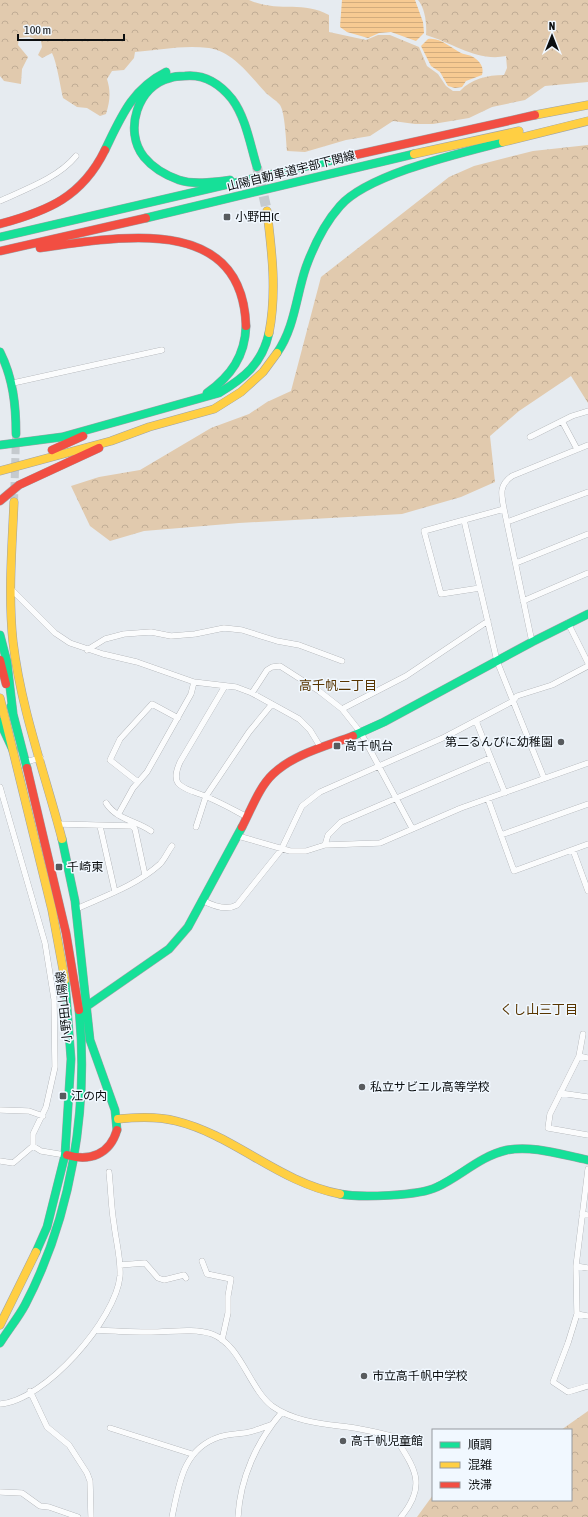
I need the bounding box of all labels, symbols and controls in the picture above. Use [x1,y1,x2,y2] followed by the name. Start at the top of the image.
[18,16,124,42] scale bar
[532,16,572,56] north arrow
[549,20,555,32] text: N
[24,23,51,37] text: 100 m
[225,148,357,194] street label: 山陽自動車道宇部下関線
[235,210,280,224] place label: 小野田IC
[222,212,232,222] marker: 小野田IC
[299,678,377,693] district label: 高千帆二丁目
[445,735,553,749] place label: 第二るんびに幼稚園
[556,737,566,747] marker: 第二るんびに幼稚園
[345,739,393,753] place label: 高千帆台
[332,741,342,751] marker: 高千帆台
[67,860,103,874] place label: 千崎東
[54,862,64,872] marker: 千崎東
[53,970,75,1044] street label: 小野田山陽線
[500,1002,578,1017] district label: くし山三丁目
[370,1080,490,1094] place label: 私立サビエル高等学校
[357,1082,367,1092] marker: 私立サビエル高等学校
[71,1089,107,1103] place label: 江の内
[58,1091,68,1101] marker: 江の内
[372,1369,468,1383] place label: 市立高千帆中学校
[359,1371,369,1381] marker: 市立高千帆中学校
[432,1429,572,1501] legend
[351,1434,423,1448] place label: 高千帆児童館
[338,1436,348,1446] marker: 高千帆児童館
[468,1438,492,1452] text: 順調
[468,1458,492,1472] text: 混雑
[468,1478,492,1492] text: 渋滞

